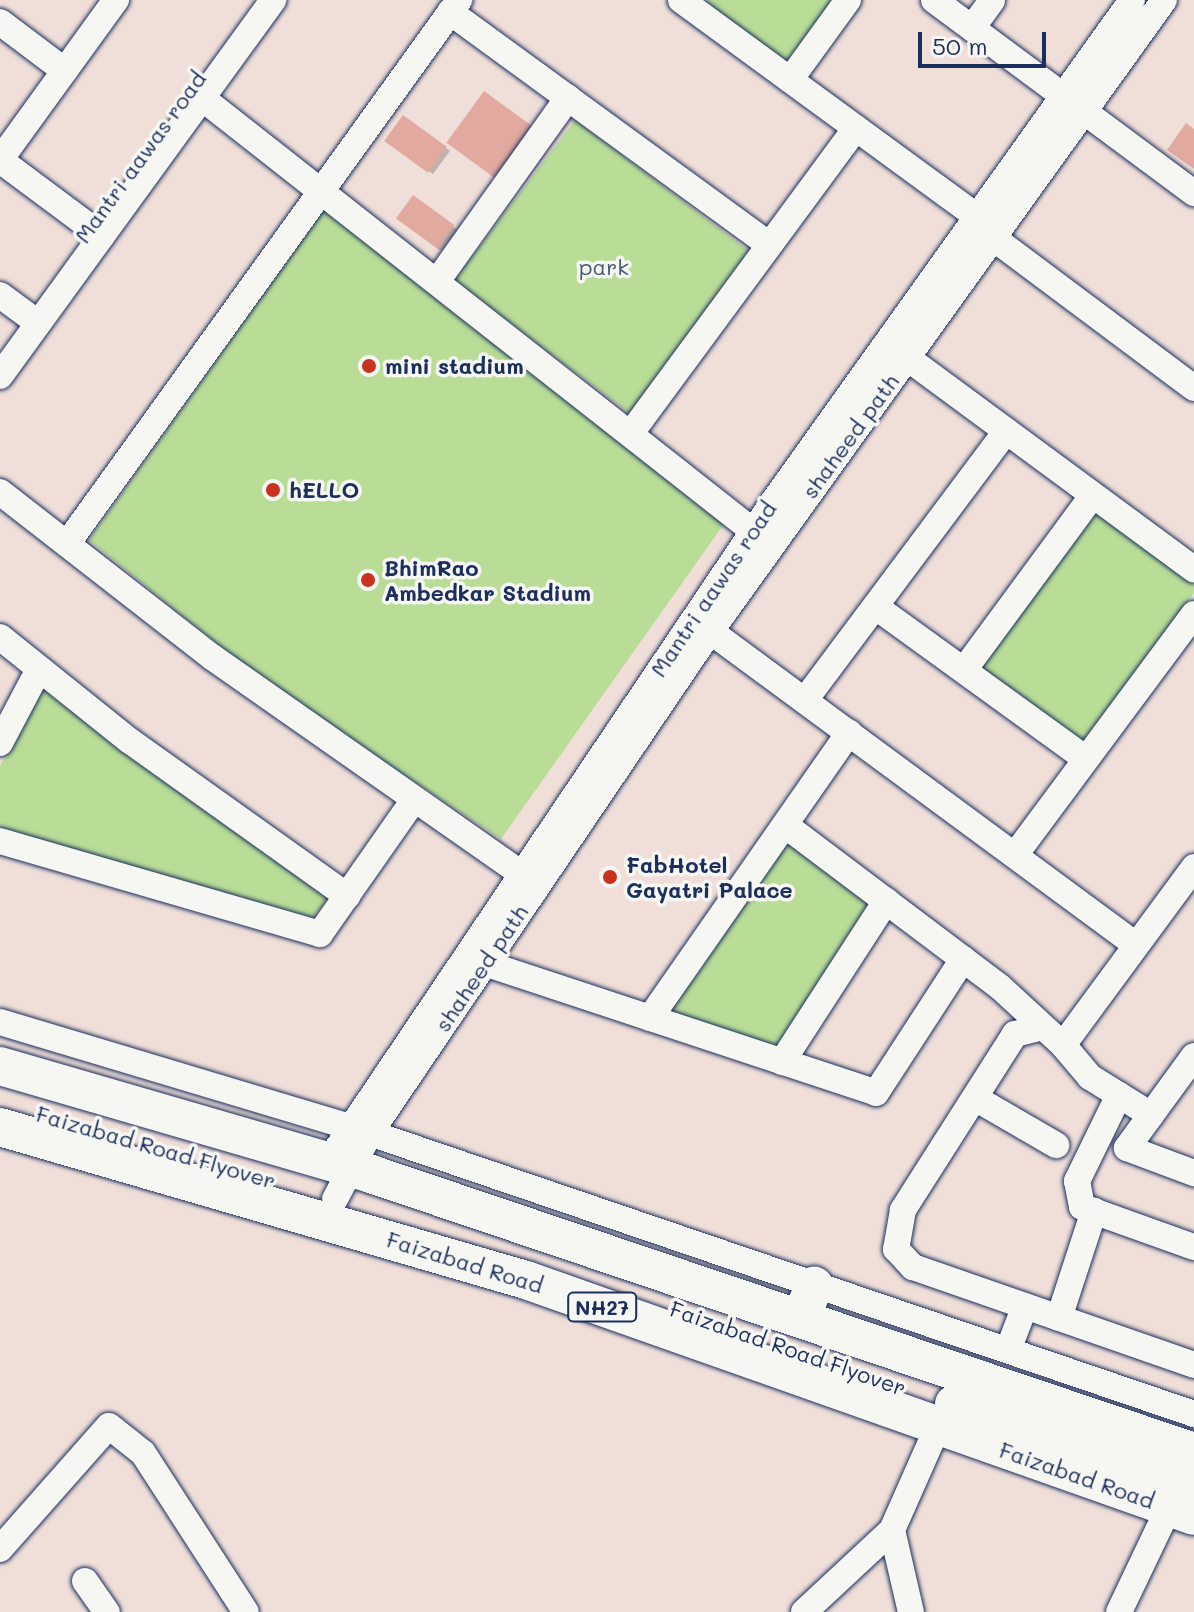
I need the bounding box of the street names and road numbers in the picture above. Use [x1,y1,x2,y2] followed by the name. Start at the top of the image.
[69,66,211,248] street label: Mantri aawas road
[796,369,904,503] street label: shaheed path
[645,496,781,682] street label: Mantri aawas road
[429,900,533,1036] street label: shaheed path
[33,1100,279,1194] street label: Faizabad Road Flyover
[384,1226,546,1298] street label: Faizabad Road
[566,1291,638,1323] road number: NH27
[667,1295,909,1401] street label: Faizabad Road Flyover
[996,1436,1158,1514] street label: Faizabad Road

